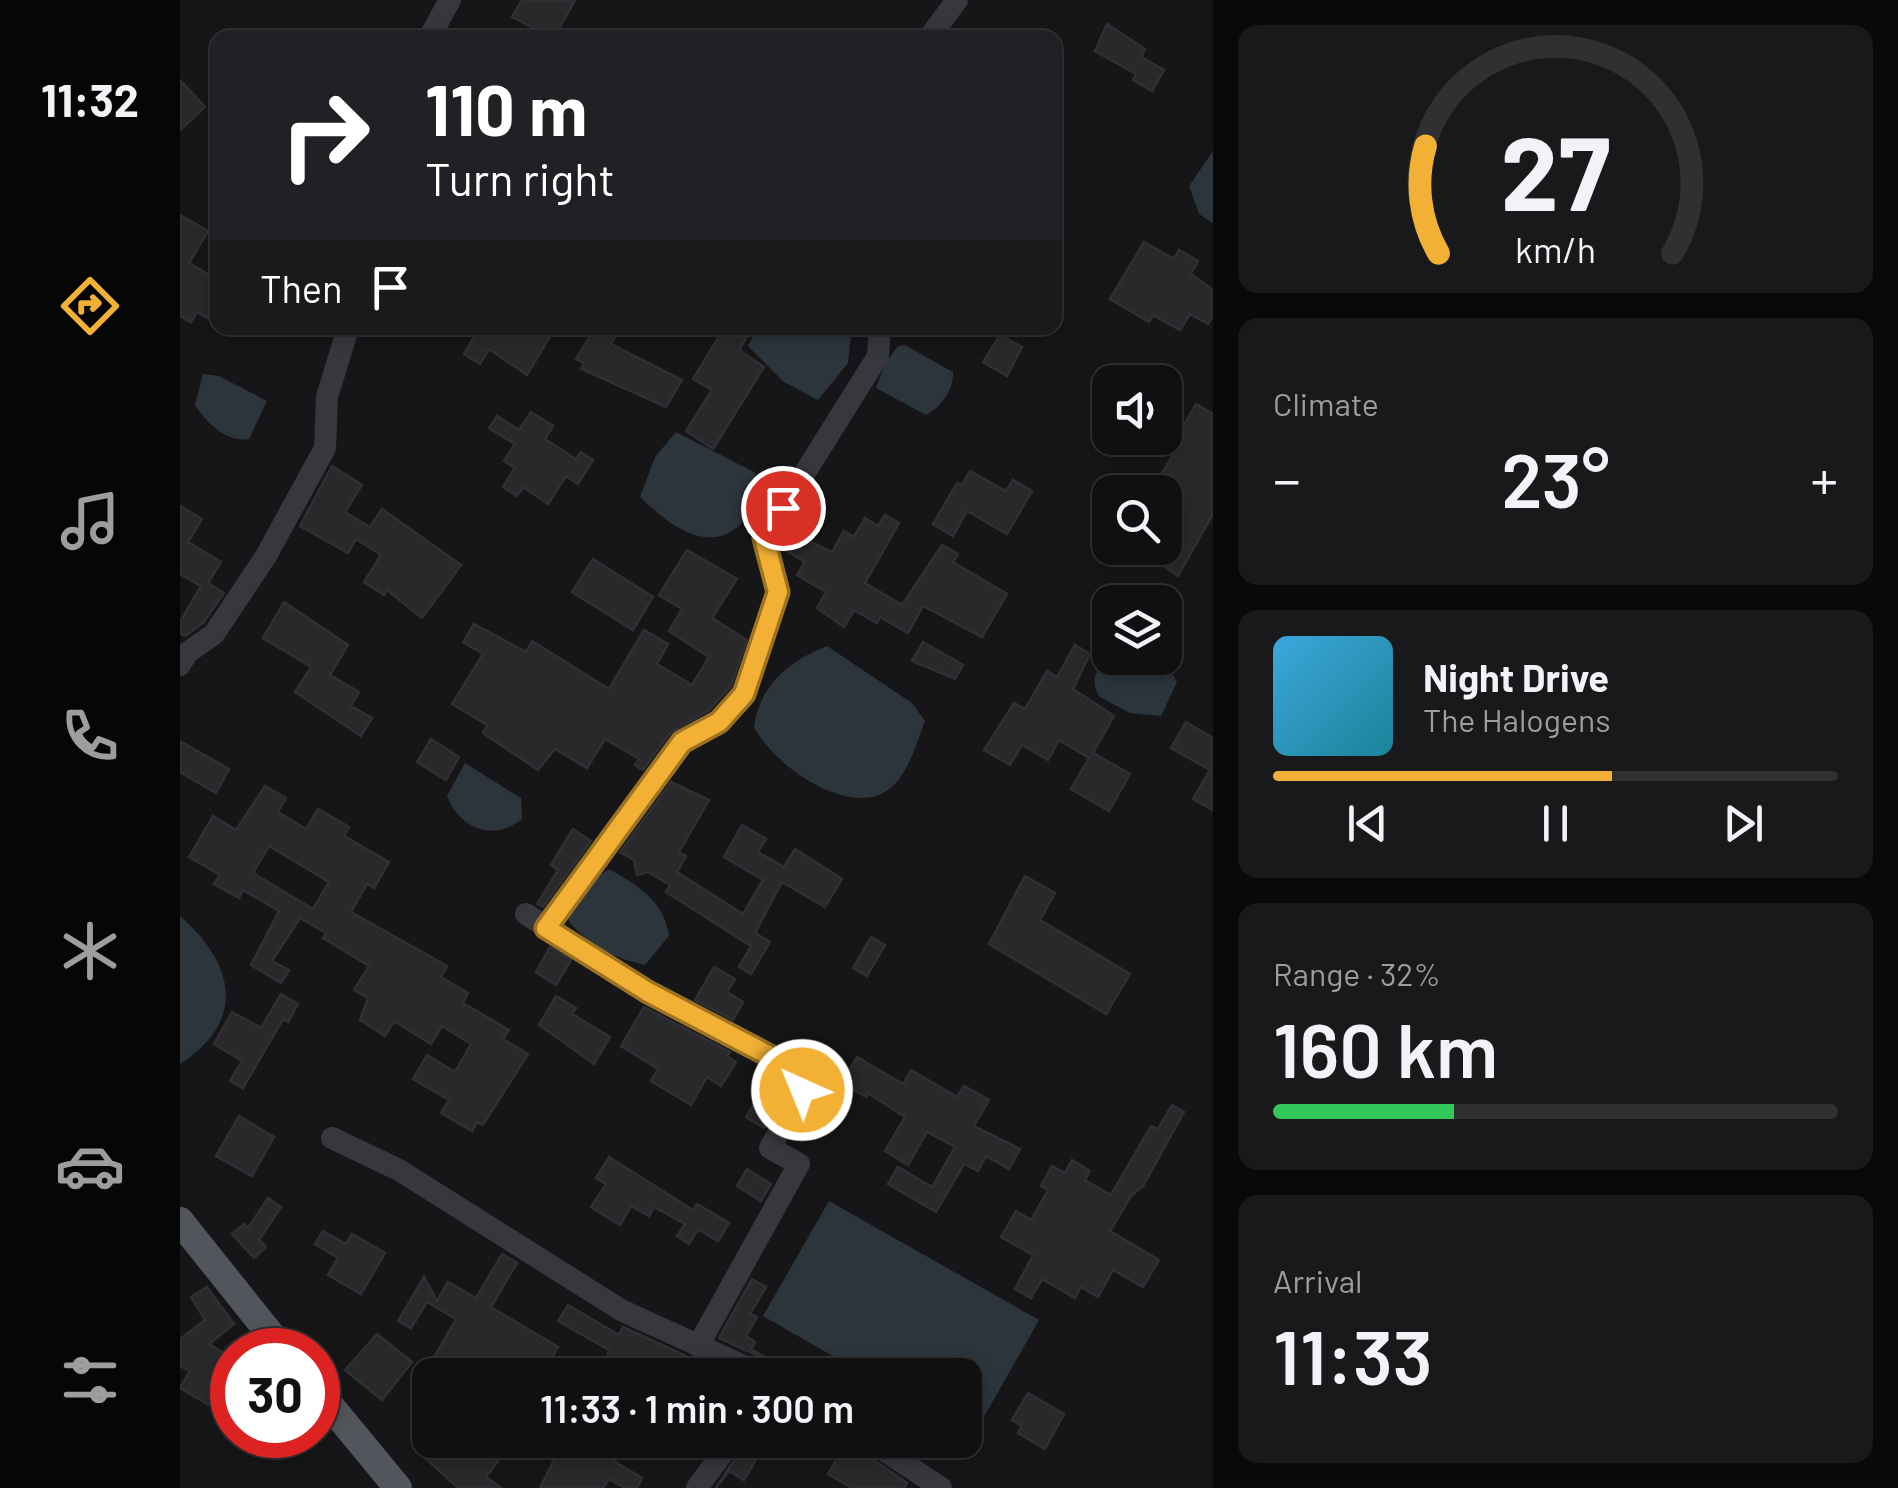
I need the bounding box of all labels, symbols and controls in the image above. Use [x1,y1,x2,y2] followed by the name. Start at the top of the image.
[425,66,587,150] text: 110 m
[260,70,390,200] icon: right
[41,72,139,126] text: 11:32
[1501,107,1610,232] text: 27
[425,151,615,205] text: Turn right
[1515,227,1596,270] text: km/h
[363,260,418,315] icon: arrive
[260,265,343,311] text: Then
[55,271,125,341] icon: directions
[1092,365,1182,675] map controls
[1092,365,1182,455] button: sound
[1273,384,1379,422] text: Climate
[1501,433,1610,523] text: 23°
[1273,445,1301,511] text: −
[1810,445,1838,511] text: +
[741,466,826,551] pin
[1092,475,1182,565] button: search
[756,481,811,536] icon: arrive
[55,486,125,556] icon: music
[1092,585,1182,675] button: layers
[1423,654,1609,700] text: Night Drive
[1423,700,1611,738] text: The Halogens
[55,701,125,771] icon: phone
[1340,796,1395,851] icon: previous
[1528,796,1583,851] icon: pause
[1716,796,1771,851] icon: next
[55,916,125,986] icon: climate
[1273,954,1441,992] text: Range · 32%
[1273,1003,1498,1093] text: 160 km
[750,1038,854,1142] position arrow
[55,1131,125,1201] icon: car
[1273,1261,1362,1299] text: Arrival
[1273,1310,1433,1400] text: 11:33
[210,1328,340,1458] speed limit sign: 30
[55,1345,125,1415] icon: filters
[540,1385,854,1431] text: 11:33 · 1 min · 300 m

